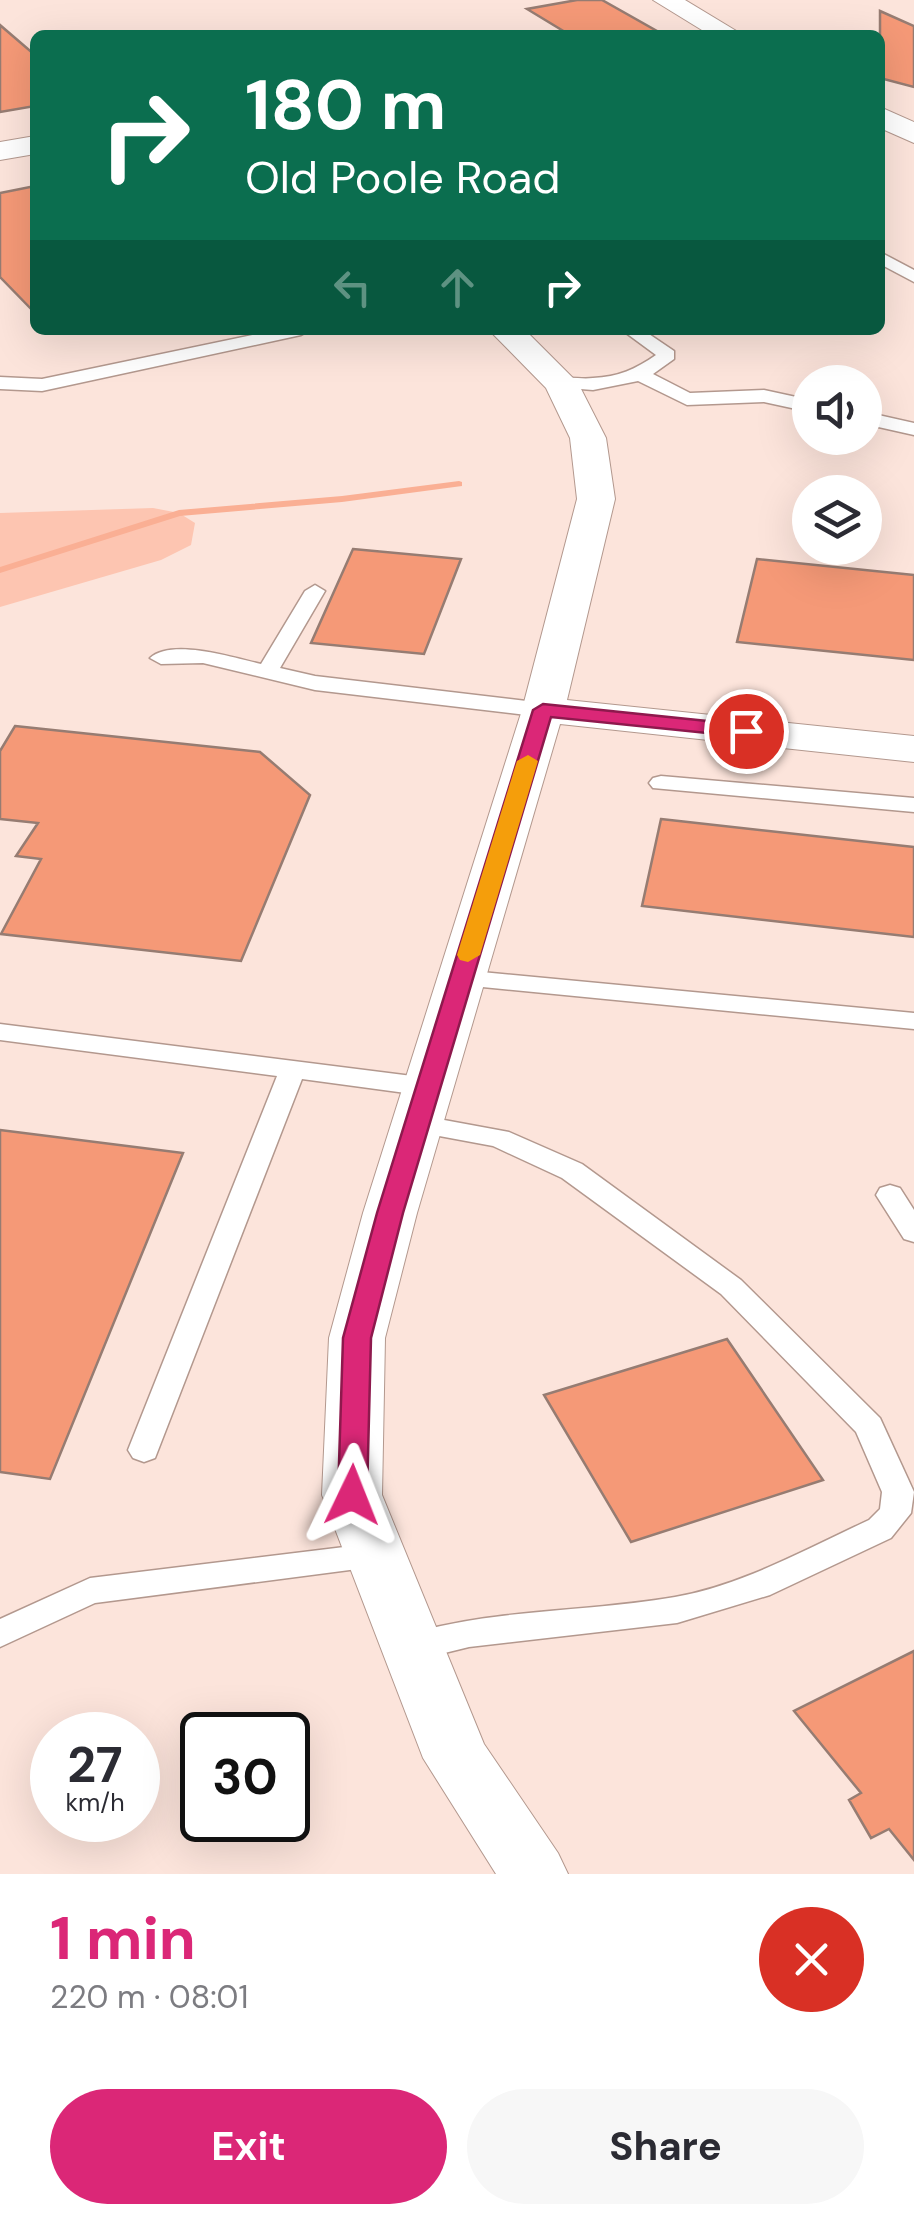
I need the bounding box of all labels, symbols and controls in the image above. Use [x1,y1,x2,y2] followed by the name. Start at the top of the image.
[245,60,446,151] text: 180 m
[80,70,210,200] icon: right
[245,148,561,207] text: Old Poole Road
[325,260,380,315] icon: left
[430,260,485,315] icon: ahead
[535,260,590,315] icon: right
[792,365,882,565] map controls
[792,365,882,455] button: sound
[792,475,882,565] button: layers
[704,689,789,774] pin
[719,704,774,759] icon: arrive
[300,1443,404,1547] position arrow
[180,1712,310,1842] speed limit sign: 30
[67,1732,123,1798] text: 27
[65,1786,125,1819] text: km/h
[50,1899,196,1978] text: 1 min
[759,1907,864,2012] button: close
[50,1976,249,2018] text: 220 m · 08:01
[50,2089,447,2204] button: Exit
[467,2089,864,2204] button: Share

